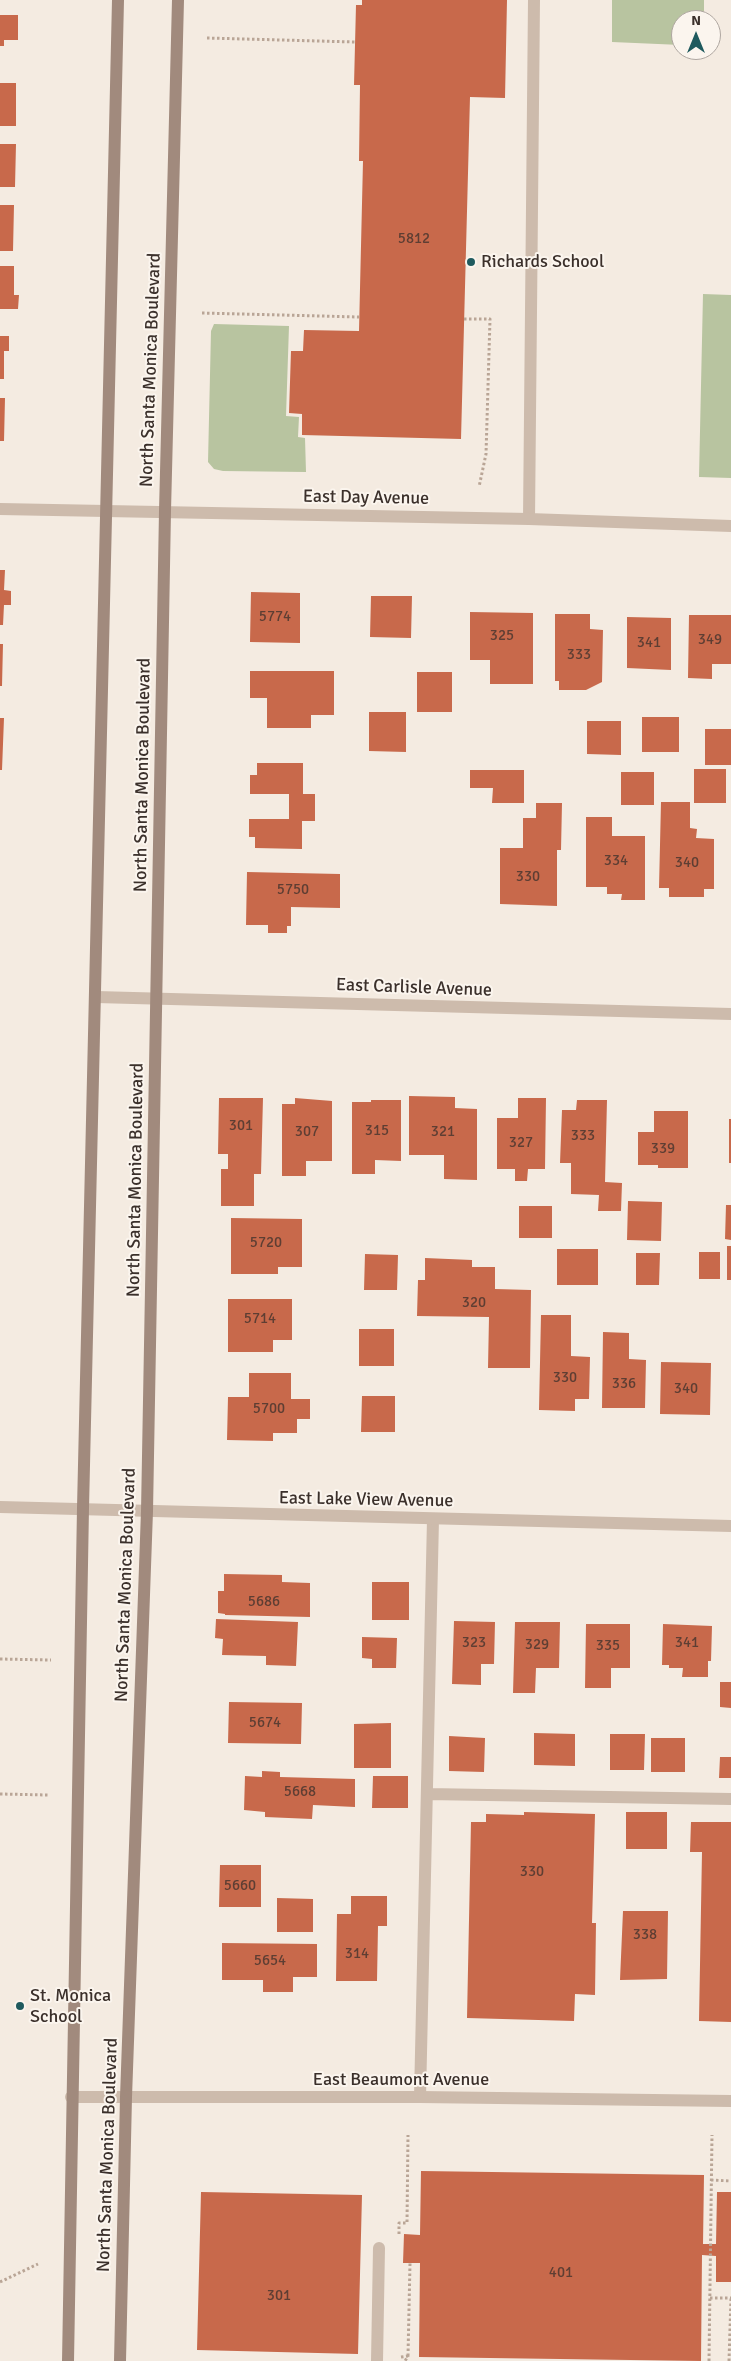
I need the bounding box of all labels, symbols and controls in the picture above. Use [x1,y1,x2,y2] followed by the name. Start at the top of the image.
[671,10,721,60] north arrow
[691,12,701,29] text: N
[398,230,430,248] house number: 5812
[481,251,604,273] place label: Richards School
[136,252,166,488] street label: North Santa Monica Boulevard
[465,256,477,268] marker: Richards School
[303,486,429,510] street label: East Day Avenue
[259,608,291,626] house number: 5774
[490,627,514,645] house number: 325
[698,631,722,649] house number: 349
[637,634,661,652] house number: 341
[567,646,591,664] house number: 333
[130,658,156,892] street label: North Santa Monica Boulevard
[604,852,628,870] house number: 334
[675,854,699,872] house number: 340
[516,868,540,886] house number: 330
[277,881,309,899] house number: 5750
[336,974,492,1002] street label: East Carlisle Avenue
[123,1063,149,1297] street label: North Santa Monica Boulevard
[229,1117,253,1135] house number: 301
[365,1122,389,1140] house number: 315
[295,1123,319,1141] house number: 307
[431,1123,455,1141] house number: 321
[571,1127,595,1145] house number: 333
[509,1134,533,1152] house number: 327
[651,1140,675,1158] house number: 339
[250,1234,282,1252] house number: 5720
[462,1294,486,1312] house number: 320
[244,1310,276,1328] house number: 5714
[553,1369,577,1387] house number: 330
[612,1375,636,1393] house number: 336
[674,1380,698,1398] house number: 340
[253,1400,285,1418] house number: 5700
[111,1467,141,1703] street label: North Santa Monica Boulevard
[279,1488,453,1512] street label: East Lake View Avenue
[248,1593,280,1611] house number: 5686
[462,1634,486,1652] house number: 323
[675,1634,699,1652] house number: 341
[525,1636,549,1654] house number: 329
[596,1637,620,1655] house number: 335
[249,1714,281,1732] house number: 5674
[284,1783,316,1801] house number: 5668
[520,1863,544,1881] house number: 330
[224,1877,256,1895] house number: 5660
[633,1926,657,1944] house number: 338
[345,1945,369,1963] house number: 314
[254,1952,286,1970] house number: 5654
[30,1985,111,2028] place label: St. Monica School
[14,2000,26,2012] marker: St. Monica School
[93,2037,123,2273] street label: North Santa Monica Boulevard
[313,2069,489,2091] street label: East Beaumont Avenue
[549,2264,573,2282] house number: 401
[267,2287,291,2305] house number: 301

